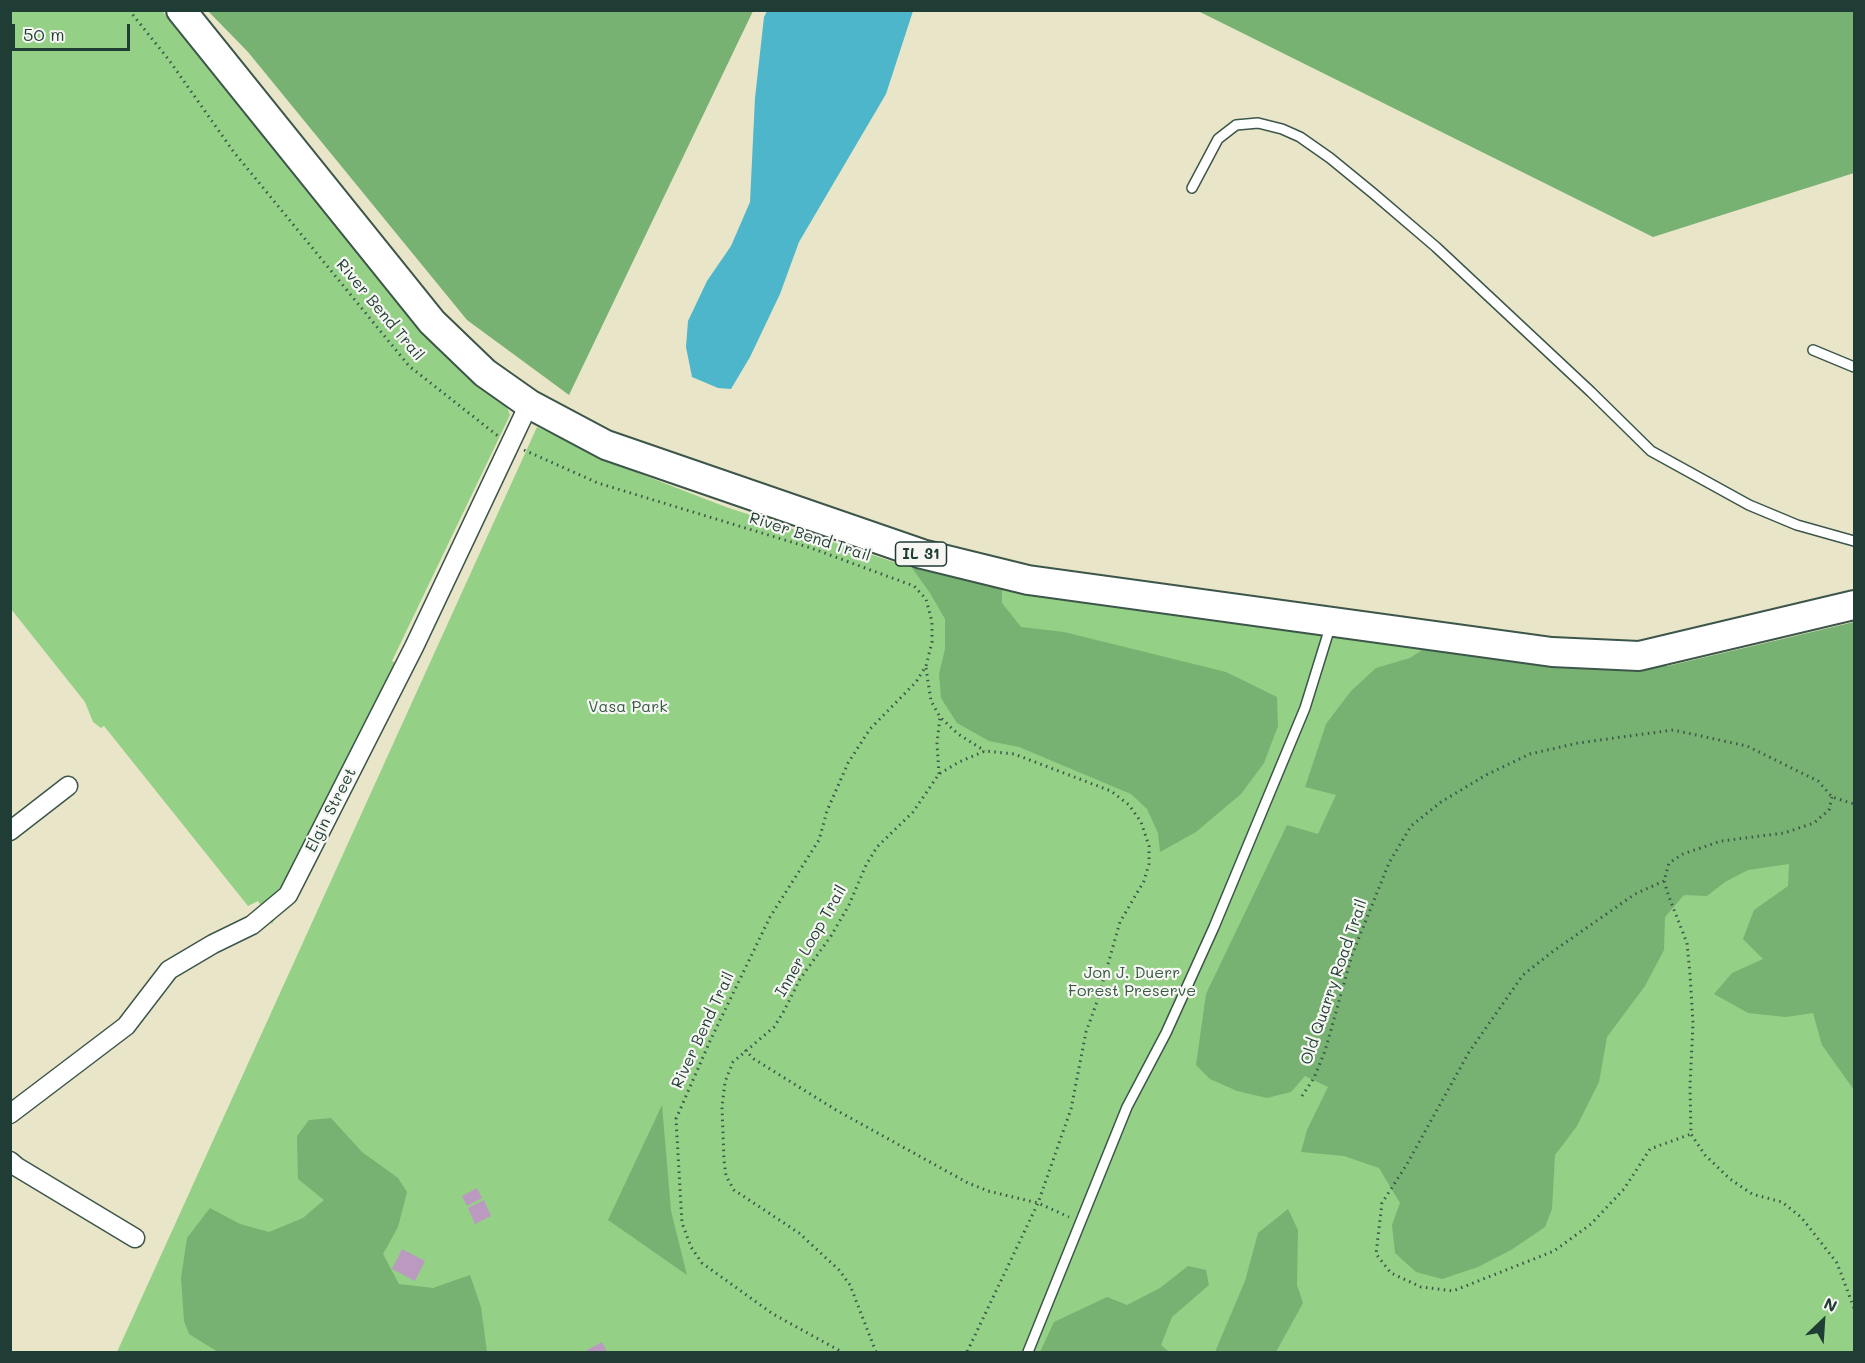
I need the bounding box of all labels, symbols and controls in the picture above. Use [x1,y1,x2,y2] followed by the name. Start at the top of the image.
[15,12,134,50] scale bar
[23,22,65,46] text: 50 m
[332,255,428,365] street label: River Bend Trail
[747,508,873,566] street label: River Bend Trail
[896,542,946,566] road number: IL 31
[588,697,668,717] park label: Vasa Park
[302,765,360,855] street label: Elgin Street
[771,882,851,1000] street label: Inner Loop Trail
[1297,897,1371,1067] street label: Old Quarry Road Trail
[1068,963,1196,1001] park label: Jon J. Duerr Forest Preserve
[668,969,738,1091] street label: River Bend Trail
[1793,1291,1853,1351] north arrow
[1821,1292,1841,1316] text: N

